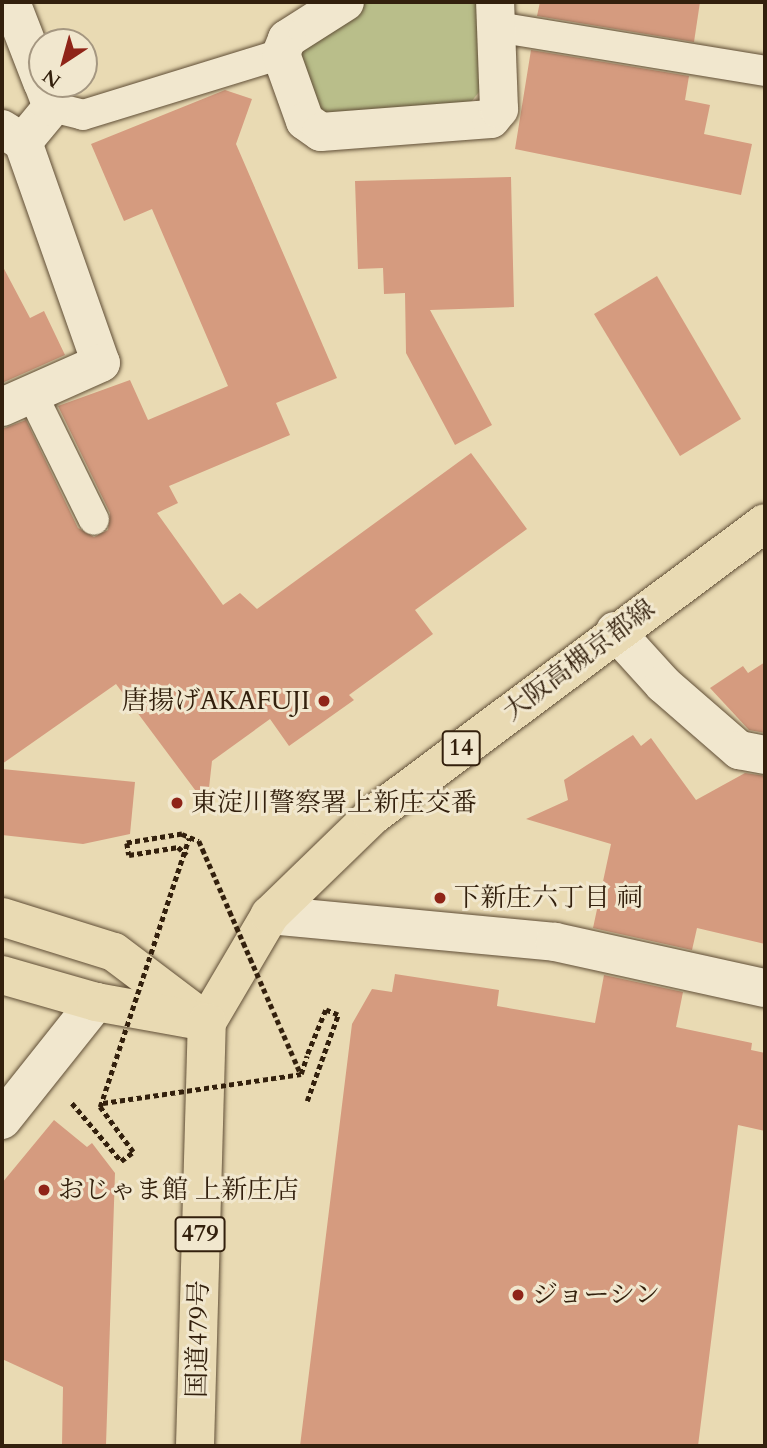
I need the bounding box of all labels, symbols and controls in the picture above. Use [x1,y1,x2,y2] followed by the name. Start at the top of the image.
[28,28,98,98] north arrow
[38,63,66,94] text: N
[497,593,661,727] street label: 大阪高槻京都線
[122,685,310,717] place label: 唐揚げAKAFUJI
[316,693,332,709] marker: 唐揚げAKAFUJI
[440,728,482,768] road number: 14
[191,787,477,819] place label: 東淀川警察署上新庄交番
[169,795,185,811] marker: 東淀川警察署上新庄交番
[454,882,643,914] place label: 下新庄六丁目 祠
[432,890,448,906] marker: 下新庄六丁目 祠
[58,1174,299,1206] place label: おじゃま館 上新庄店
[36,1182,52,1198] marker: おじゃま館 上新庄店
[174,1214,226,1254] road number: 479
[532,1279,662,1311] place label: ジョーシン
[181,1280,215,1398] street label: 国道479号
[510,1287,526,1303] marker: ジョーシン

